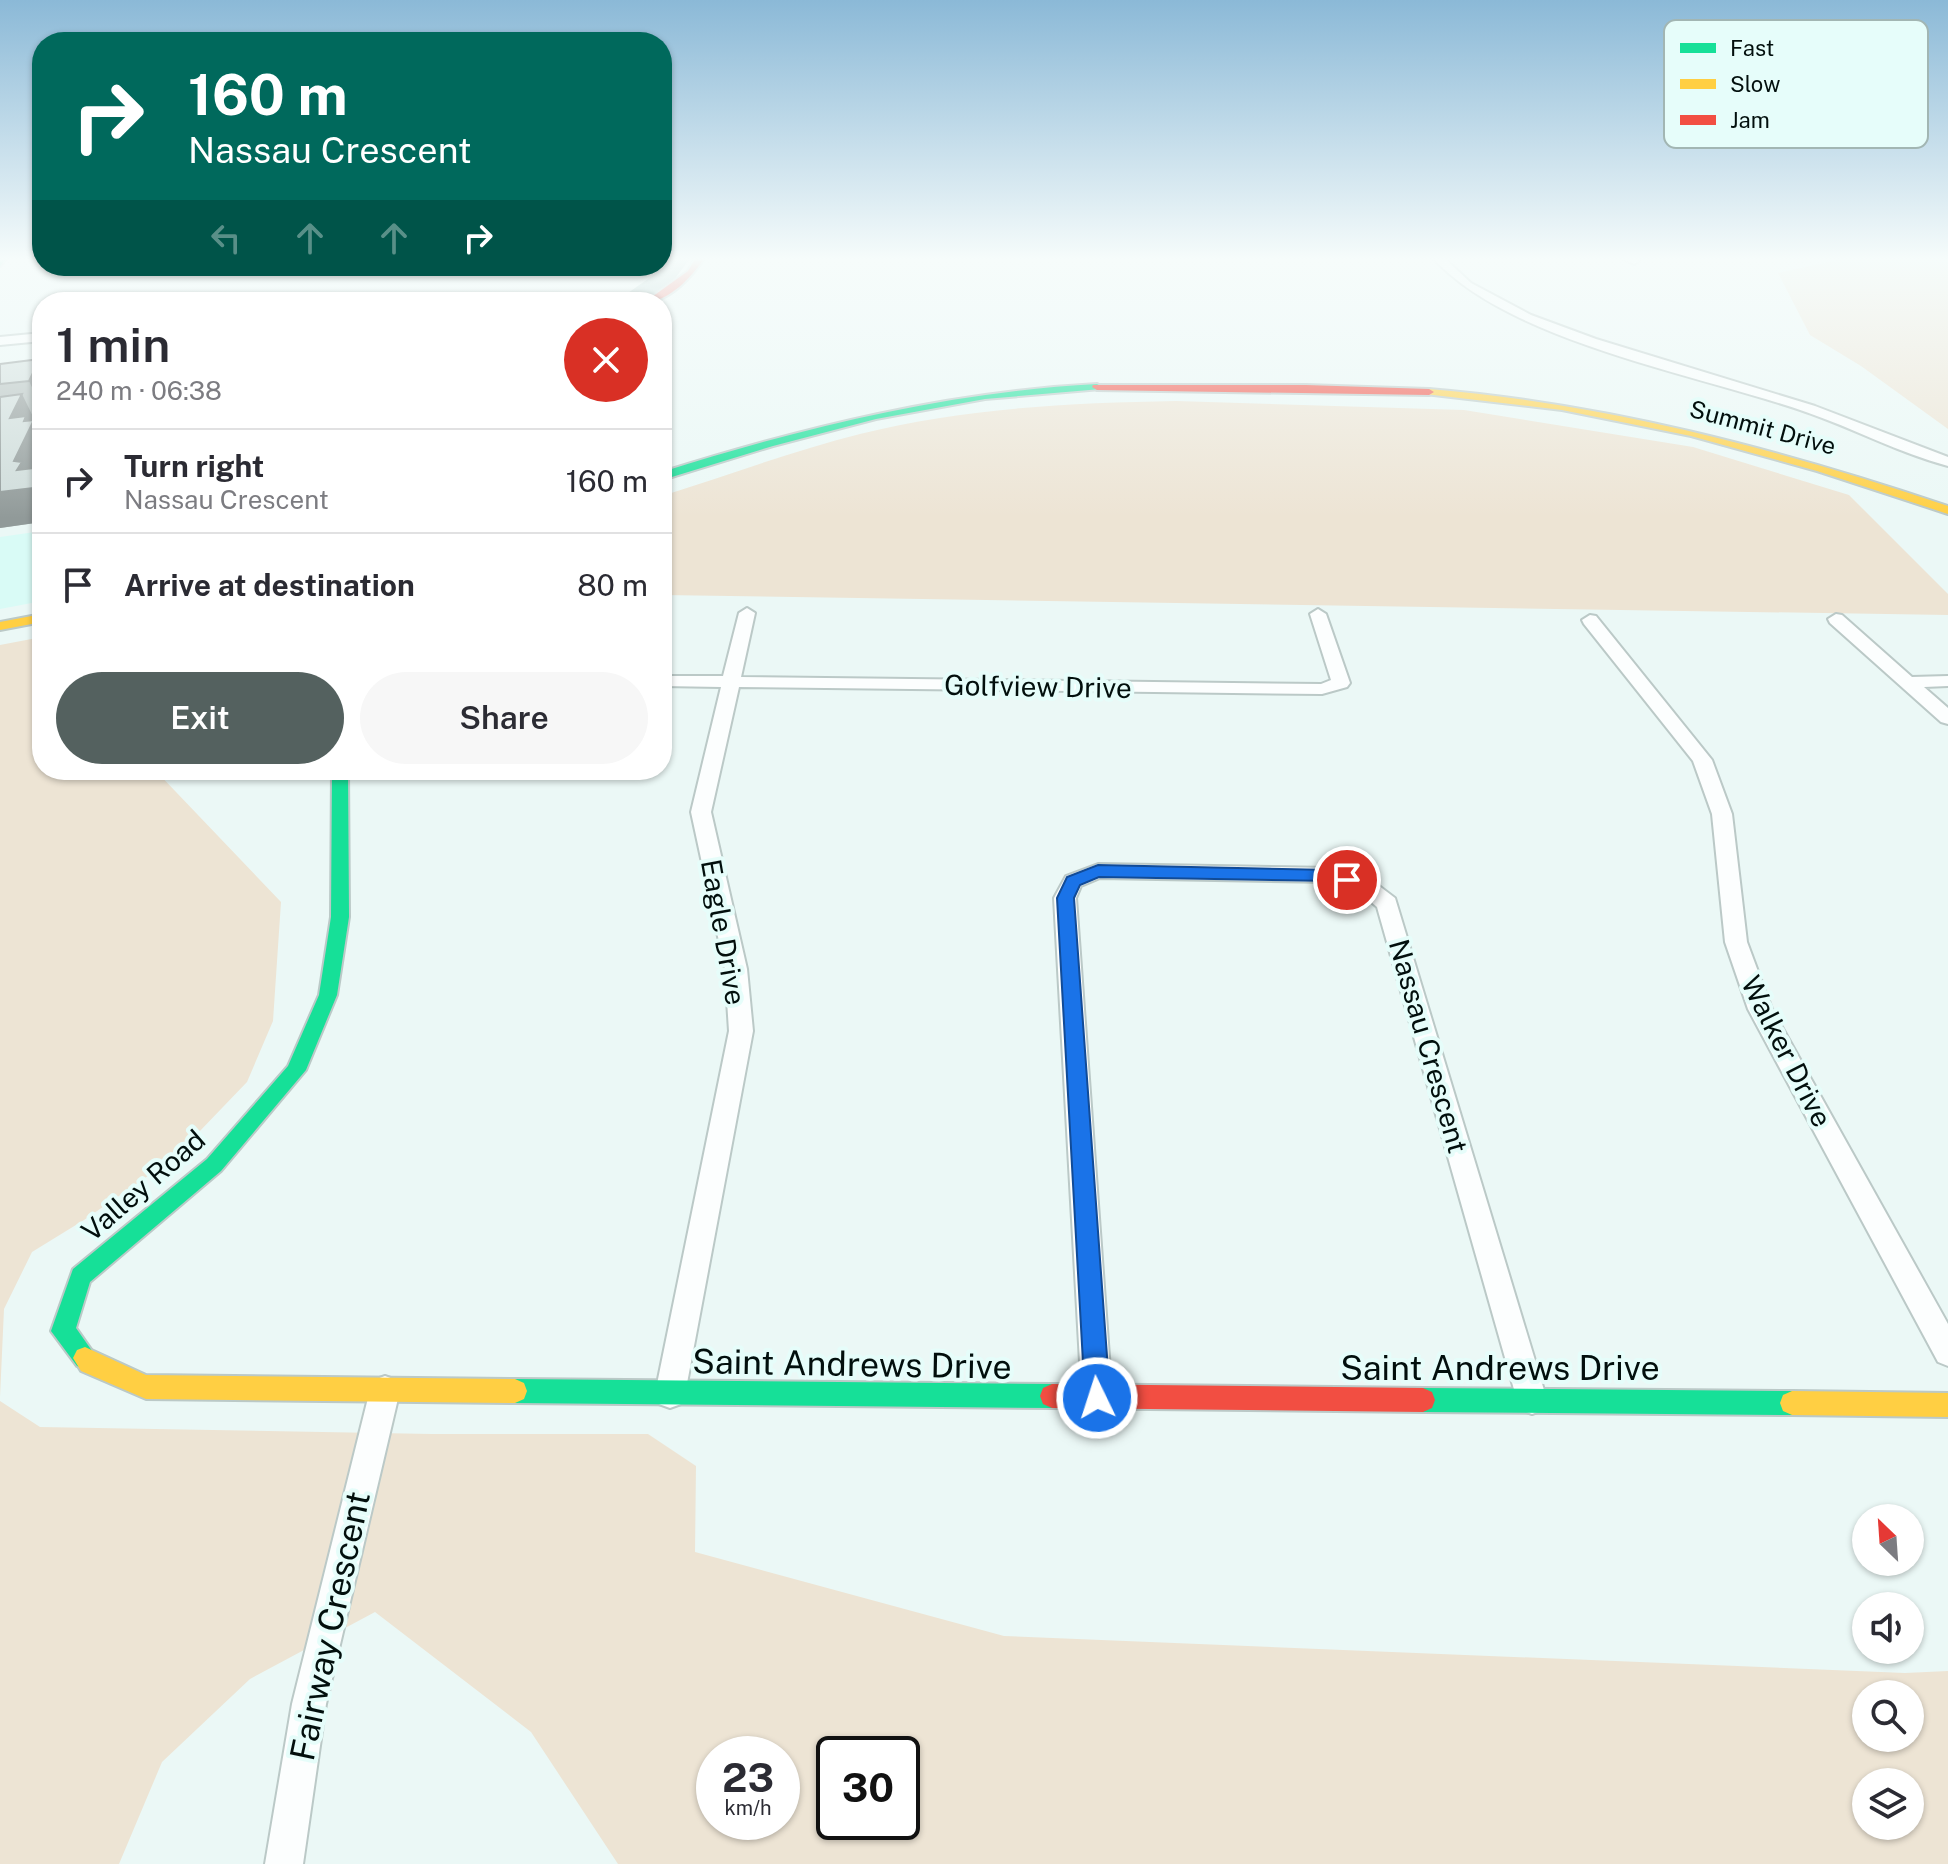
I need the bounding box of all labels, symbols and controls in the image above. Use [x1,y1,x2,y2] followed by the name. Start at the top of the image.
[1664,20,1928,148] legend
[1730,35,1774,61] text: Fast
[188,62,348,128] text: 160 m
[56,64,160,168] icon: right
[1730,71,1780,97] text: Slow
[1730,107,1770,133] text: Jam
[188,129,472,171] text: Nassau Crescent
[204,216,248,260] icon: left
[288,216,332,260] icon: ahead
[372,216,416,260] icon: ahead
[456,216,500,260] icon: right
[56,316,170,373] text: 1 min
[564,318,648,402] button: close
[56,375,222,406] text: 240 m · 06:38
[1687,394,1839,460] street label: Summit Drive
[124,448,264,484] text: Turn right
[56,459,100,503] icon: right
[566,463,648,499] text: 160 m
[124,484,329,515] text: Nassau Crescent
[56,563,100,607] icon: arrive
[124,567,415,603] text: Arrive at destination
[577,567,648,603] text: 80 m
[944,668,1132,704] street label: Golfview Drive
[56,672,344,764] button: Exit
[360,672,648,764] button: Share
[1313,846,1381,914] pin
[695,857,753,1007] street label: Eagle Drive
[1325,858,1369,902] icon: arrive
[1383,935,1475,1157] street label: Nassau Crescent
[1735,970,1839,1132] street label: Walker Drive
[75,1122,211,1248] street label: Valley Road
[692,1341,1012,1387] street label: Saint Andrews Drive
[1340,1348,1660,1388] street label: Saint Andrews Drive
[1055,1356,1139,1440] position arrow
[282,1488,378,1764] street label: Fairway Crescent
[1852,1504,1924,1576] north arrow
[1852,1504,1924,1840] map controls
[1852,1592,1924,1664] button: sound
[1852,1680,1924,1752] button: search
[816,1736,920,1840] speed limit sign: 30
[722,1754,774,1801] text: 23
[1852,1768,1924,1840] button: layers
[724,1796,772,1820] text: km/h

